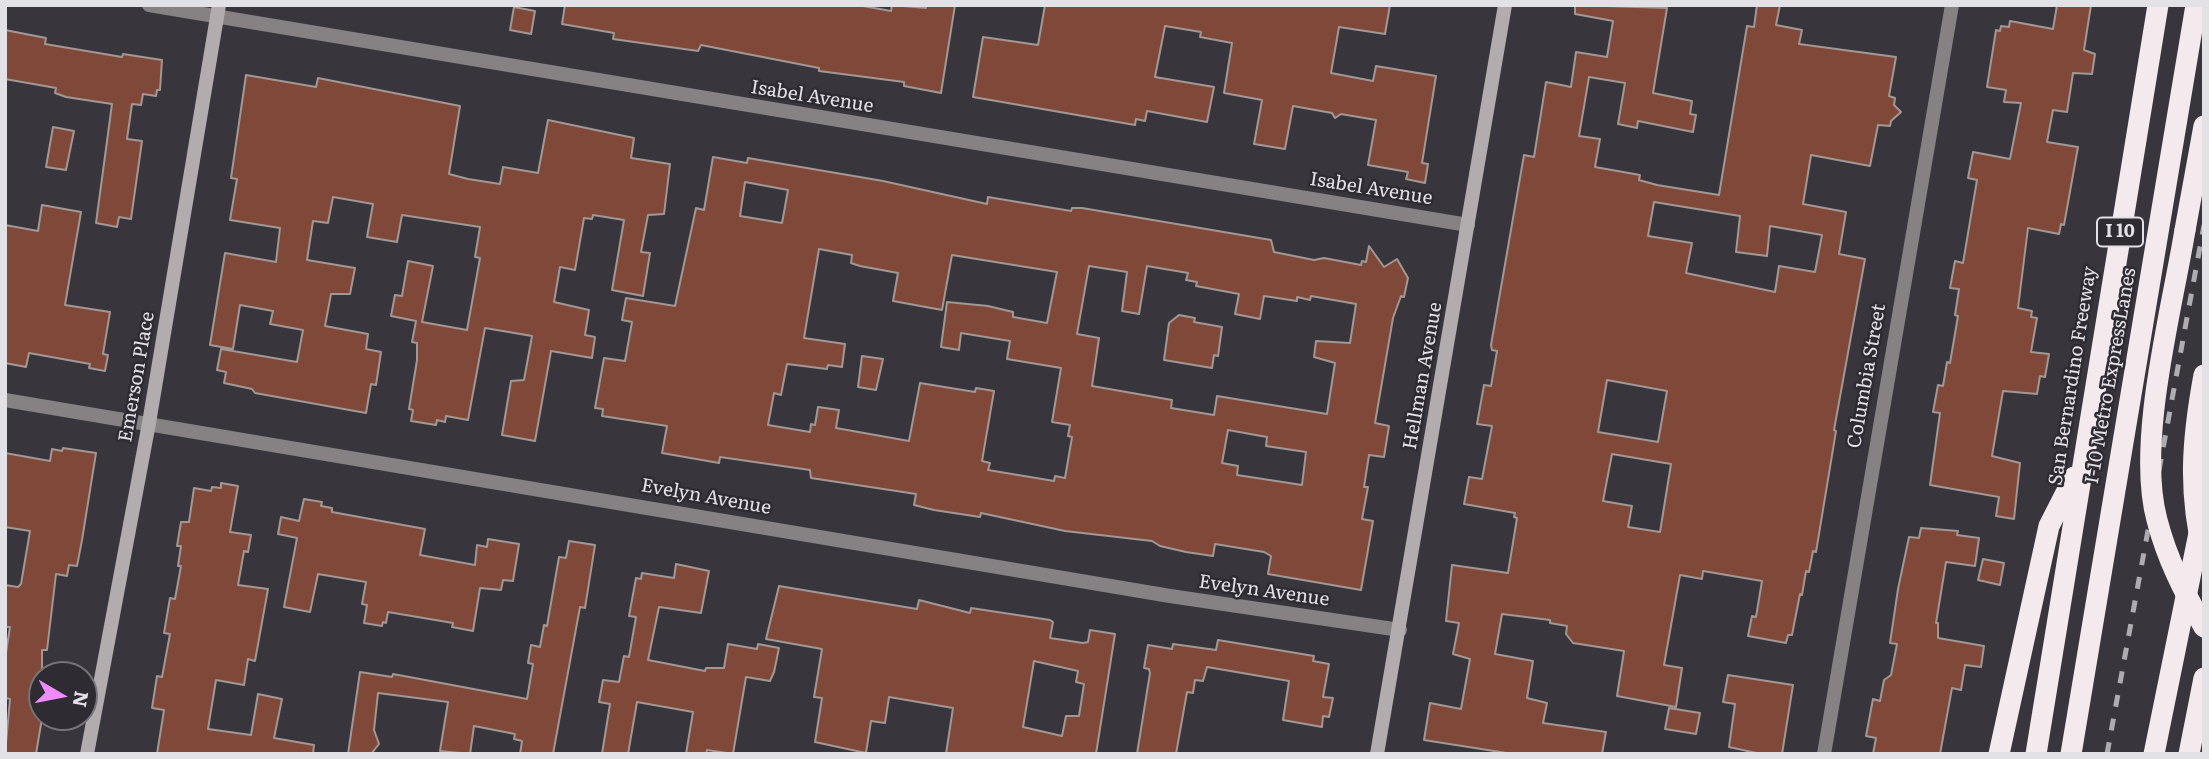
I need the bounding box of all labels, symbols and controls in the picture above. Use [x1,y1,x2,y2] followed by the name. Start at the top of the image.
[749,76,875,118] street label: Isabel Avenue
[1308,168,1434,210] street label: Isabel Avenue
[2097,218,2143,246] road number: I 10
[2044,265,2102,487] street label: San Bernardino Freeway
[2081,266,2141,486] street label: I-10 Metro ExpressLanes
[1399,300,1447,452] street label: Hellman Avenue
[1843,302,1891,450] street label: Columbia Street
[114,310,160,444] street label: Emerson Place
[639,474,773,520] street label: Evelyn Avenue
[1197,571,1331,611] street label: Evelyn Avenue
[28,661,98,731] north arrow
[67,689,97,710] text: N

